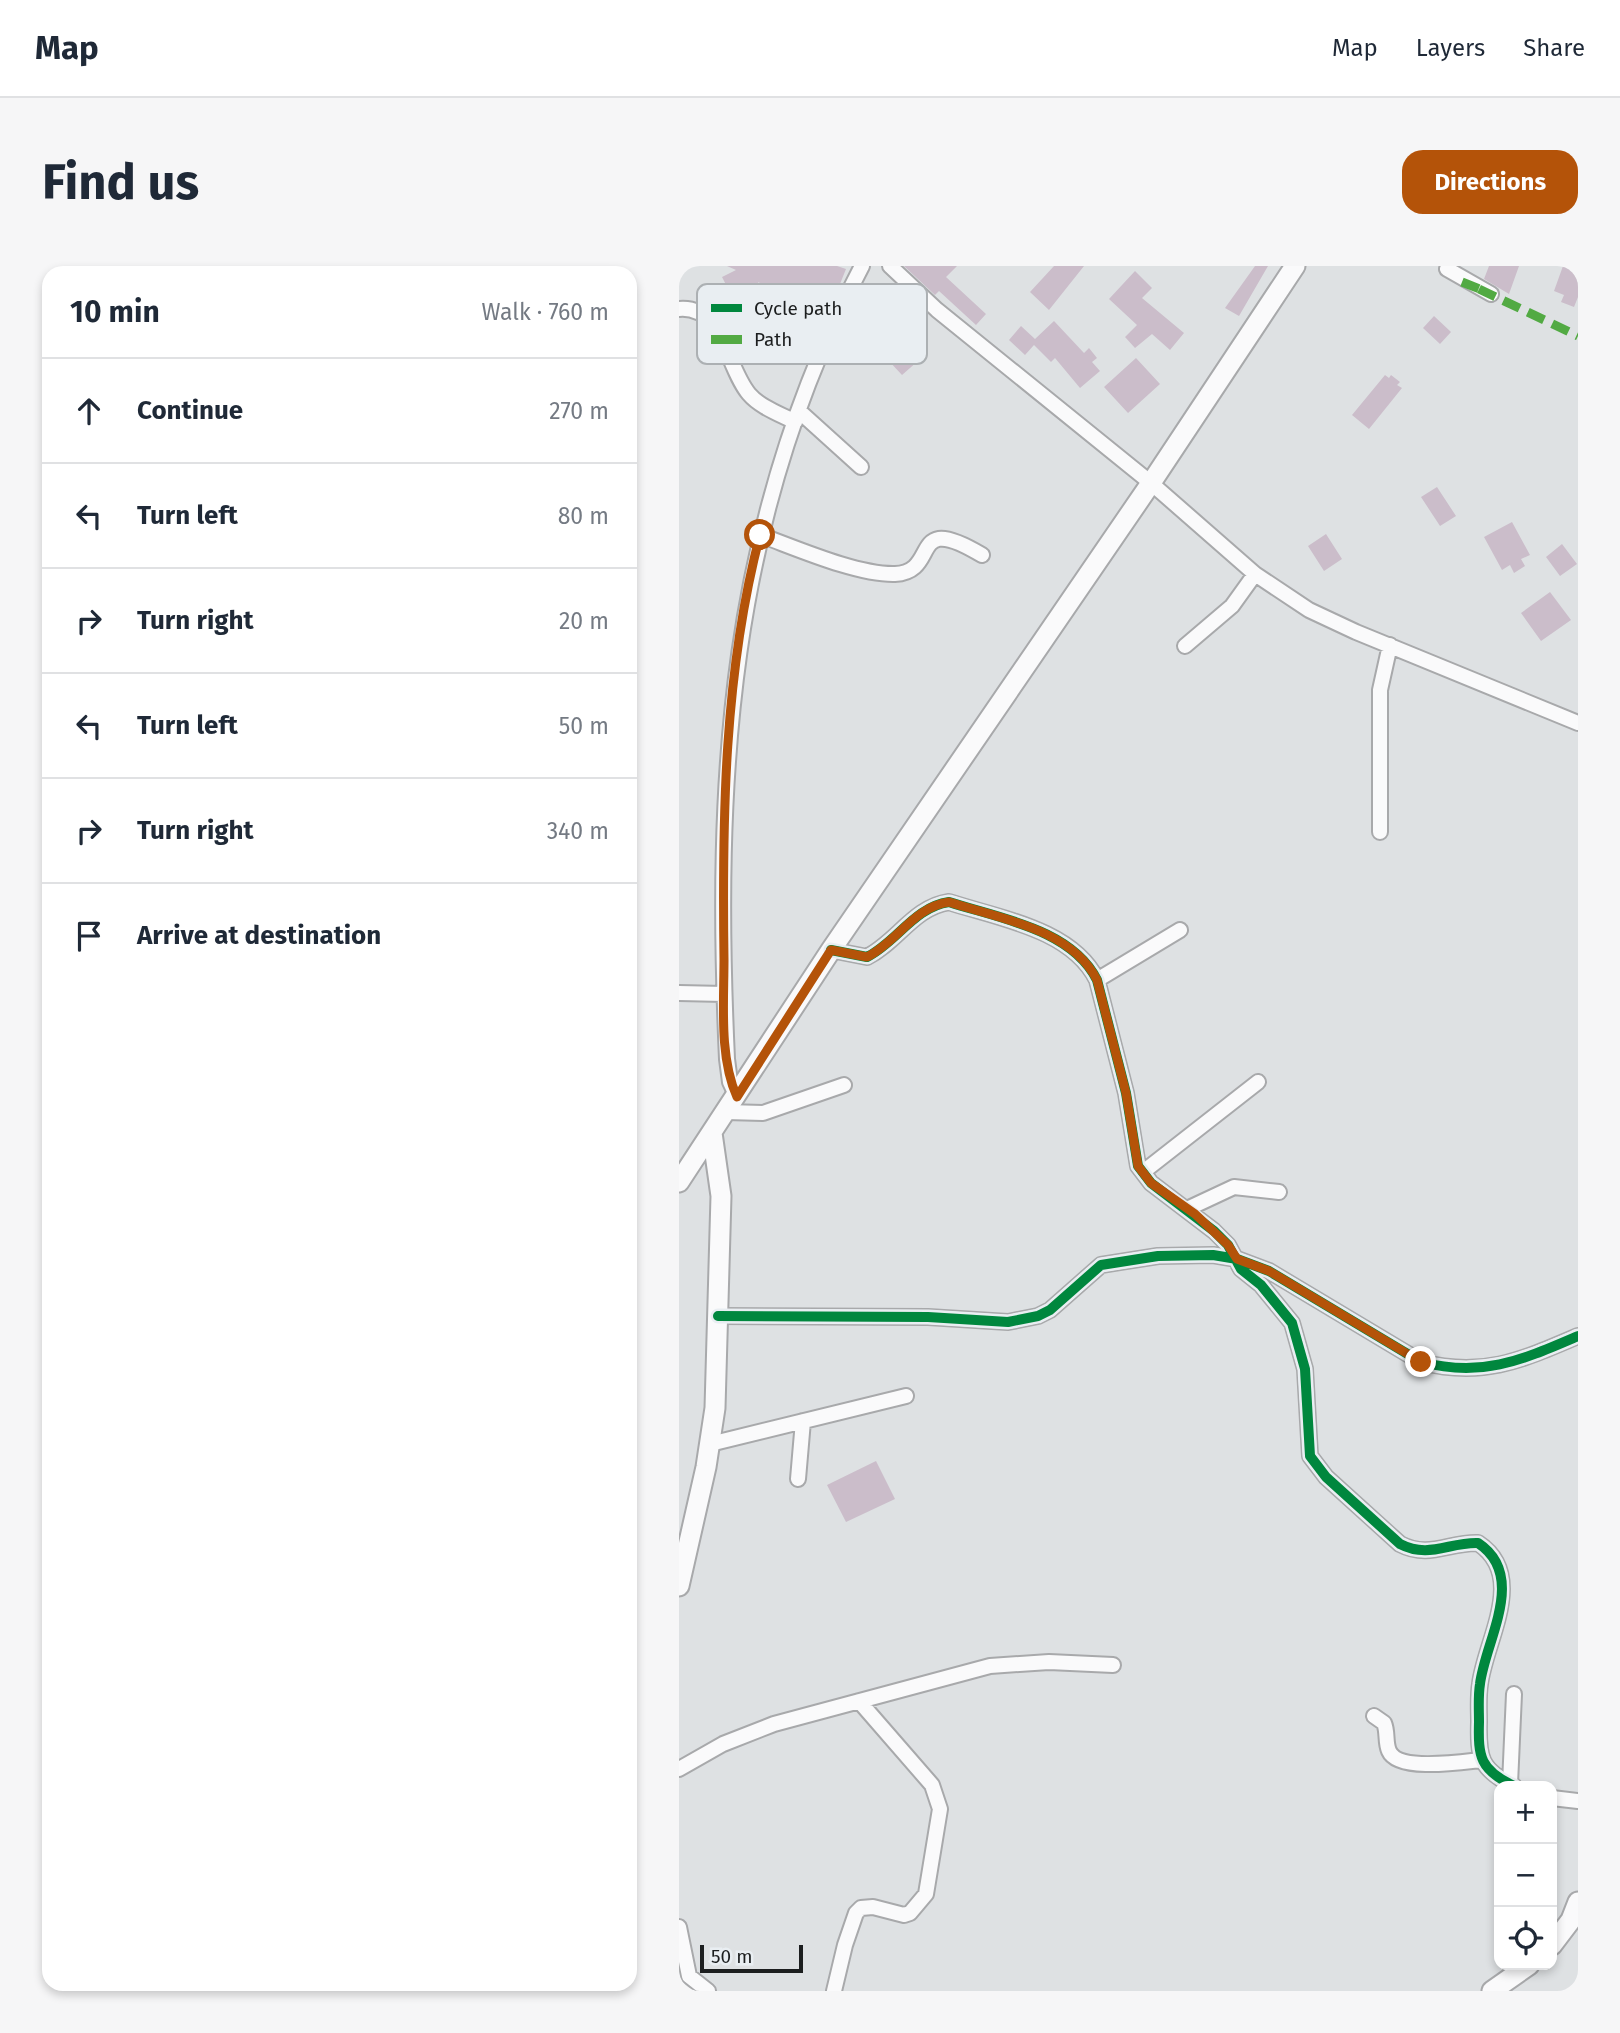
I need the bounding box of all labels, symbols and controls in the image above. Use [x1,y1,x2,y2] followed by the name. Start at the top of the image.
[35,28,99,68] text: Map
[1332,34,1378,62] text: Map
[1416,34,1485,62] text: Layers
[1523,34,1585,62] text: Share
[1402,150,1578,214] button: Directions
[42,153,199,212] text: Find us
[697,284,927,364] legend
[70,294,160,330] text: 10 min
[754,297,842,320] text: Cycle path
[482,298,609,326] text: Walk · 760 m
[754,328,792,351] text: Path
[70,392,108,430] icon: ahead
[137,395,243,426] text: Continue
[549,397,609,425] text: 270 m
[70,497,108,535] icon: left
[137,500,238,531] text: Turn left
[558,502,609,530] text: 80 m
[744,519,775,550] route start
[70,602,108,640] icon: right
[137,605,254,636] text: Turn right
[559,607,609,635] text: 20 m
[70,707,108,745] icon: left
[137,710,238,741] text: Turn left
[559,712,609,740] text: 50 m
[70,812,108,850] icon: right
[137,815,254,846] text: Turn right
[547,817,609,845] text: 340 m
[70,917,108,955] icon: arrive
[137,920,381,951] text: Arrive at destination
[1405,1346,1436,1377] route end
[1494,1781,1557,1970] map controls
[1494,1781,1557,1844] button: +
[1494,1844,1557,1907] button: −
[1494,1907,1557,1970] button: locate
[700,1942,803,1974] scale bar
[711,1945,752,1968] text: 50 m

